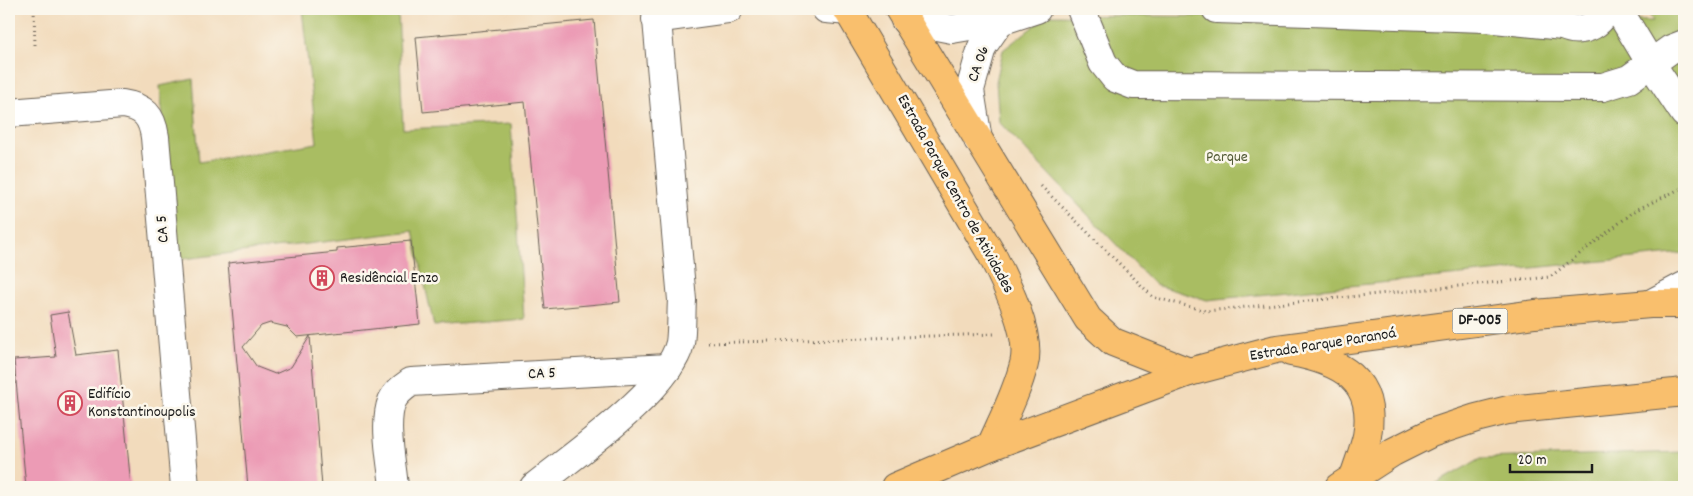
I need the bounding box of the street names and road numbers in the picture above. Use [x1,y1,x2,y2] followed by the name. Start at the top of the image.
[962,43,996,85] street label: CA 06
[891,90,1019,298] street label: Estrada Parque Centro de Atividades
[150,214,176,244] street label: CA 5
[1452,308,1508,334] road number: DF-005
[1248,322,1398,368] street label: Estrada Parque Paranoá
[528,362,556,386] street label: CA 5

